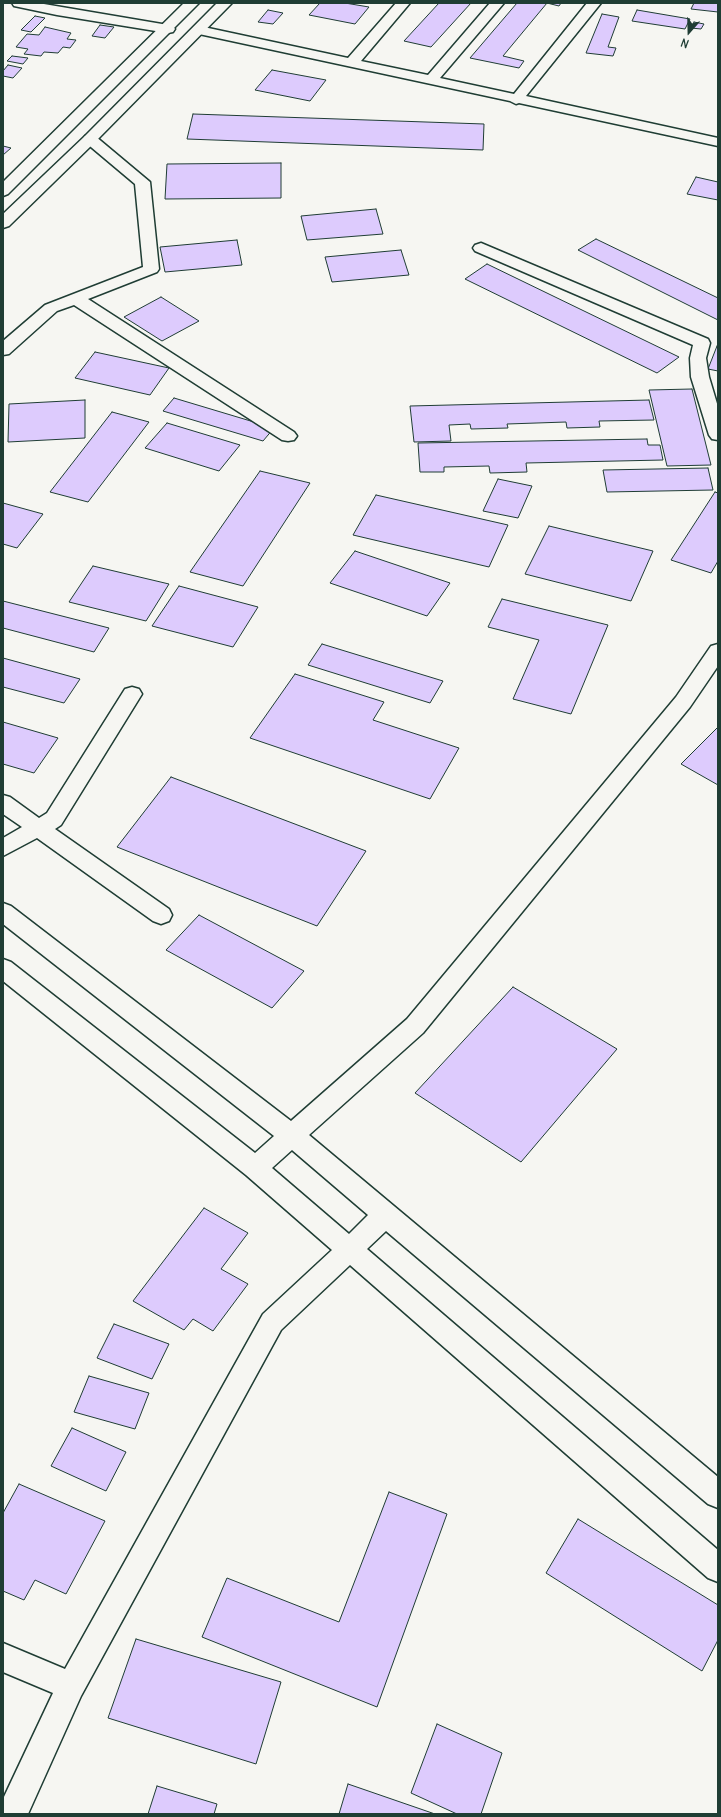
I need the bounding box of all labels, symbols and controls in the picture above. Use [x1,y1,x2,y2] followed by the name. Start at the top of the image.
[669,12,709,52] north arrow
[679,35,691,51] text: N

